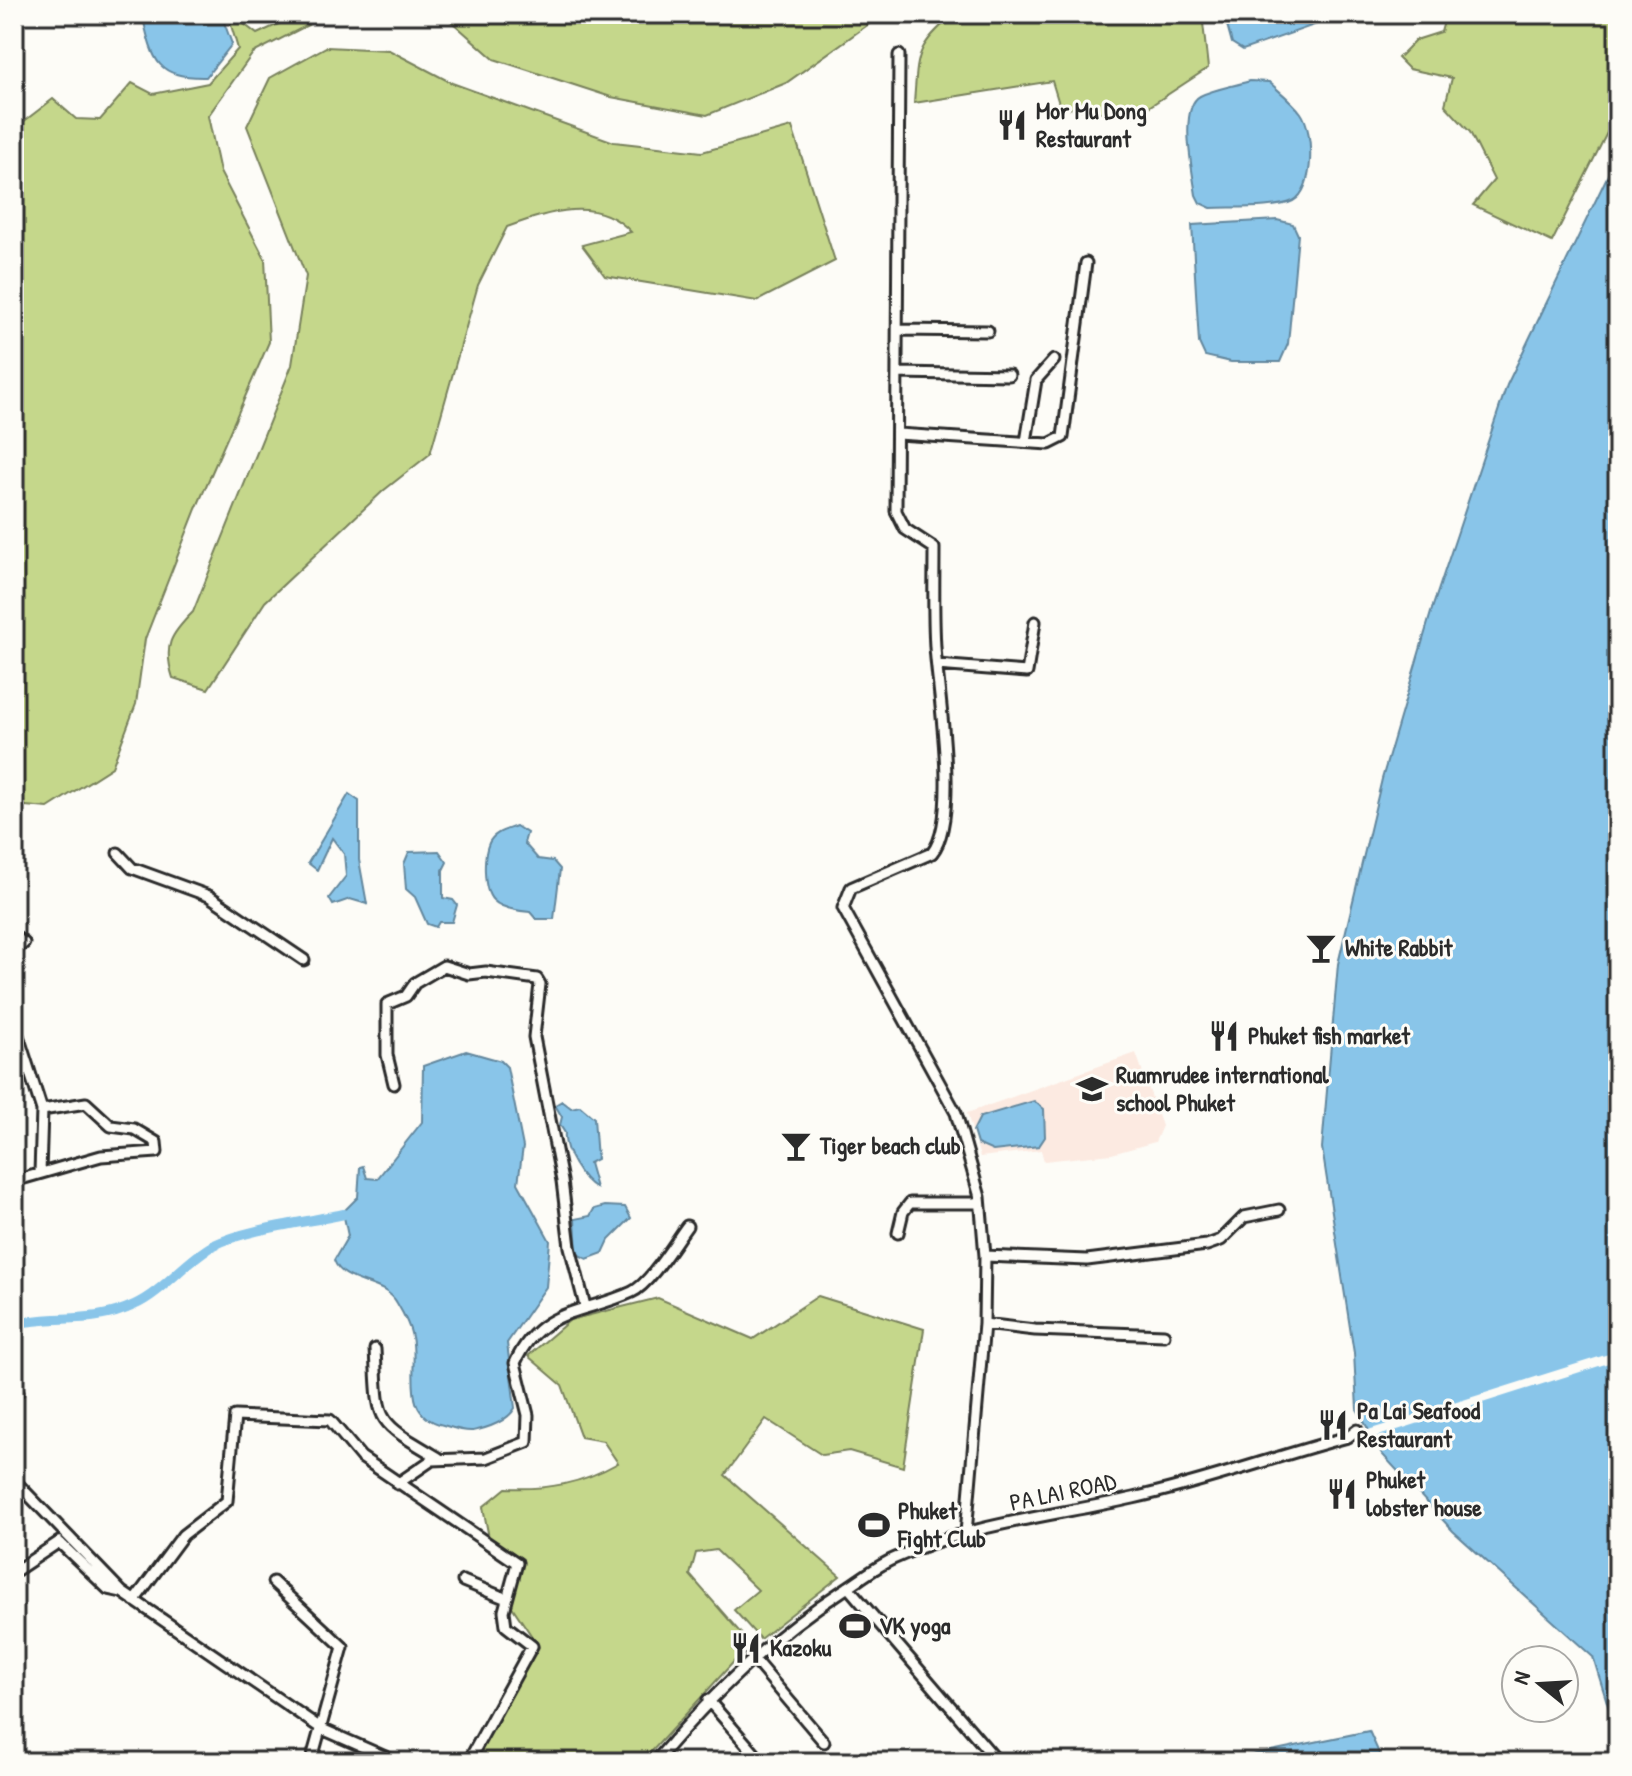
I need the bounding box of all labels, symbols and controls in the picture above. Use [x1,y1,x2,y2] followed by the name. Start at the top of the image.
[1036,94,1147,154] place label: Mor Mu Dong Restaurant
[995,108,1029,142] restaurant icon: Mor Mu Dong Restaurant
[1304,931,1338,965] bar icon: White Rabbit
[1345,931,1453,963] place label: White Rabbit
[1207,1019,1241,1053] restaurant icon: Phuket fish market
[1248,1019,1410,1051] place label: Phuket fish market
[1116,1058,1329,1118] place label: Ruamrudee international school Phuket
[1075,1072,1109,1106] school or university icon: Ruamrudee international school Phuket
[779,1129,813,1163] bar icon: Tiger beach club
[819,1129,961,1162] place label: Tiger beach club
[1357,1394,1481,1454] place label: Pa Lai Seafood Restaurant
[1316,1408,1350,1442] restaurant icon: Pa Lai Seafood Restaurant
[1366,1463,1482,1523] place label: Phuket lobster house
[1007,1464,1119,1518] street label: PA LAI ROAD
[1325,1477,1359,1511] restaurant icon: Phuket lobster house
[897,1494,986,1555] place label: Phuket Fight Club
[857,1508,891,1542] sports icon: Phuket Fight Club
[838,1609,872,1643] sports icon: VK yoga
[879,1609,951,1642] place label: VK yoga
[729,1631,763,1665] restaurant icon: Kazoku
[770,1631,832,1663] place label: Kazoku
[1500,1644,1580,1724] north arrow
[1505,1667,1537,1688] text: N

